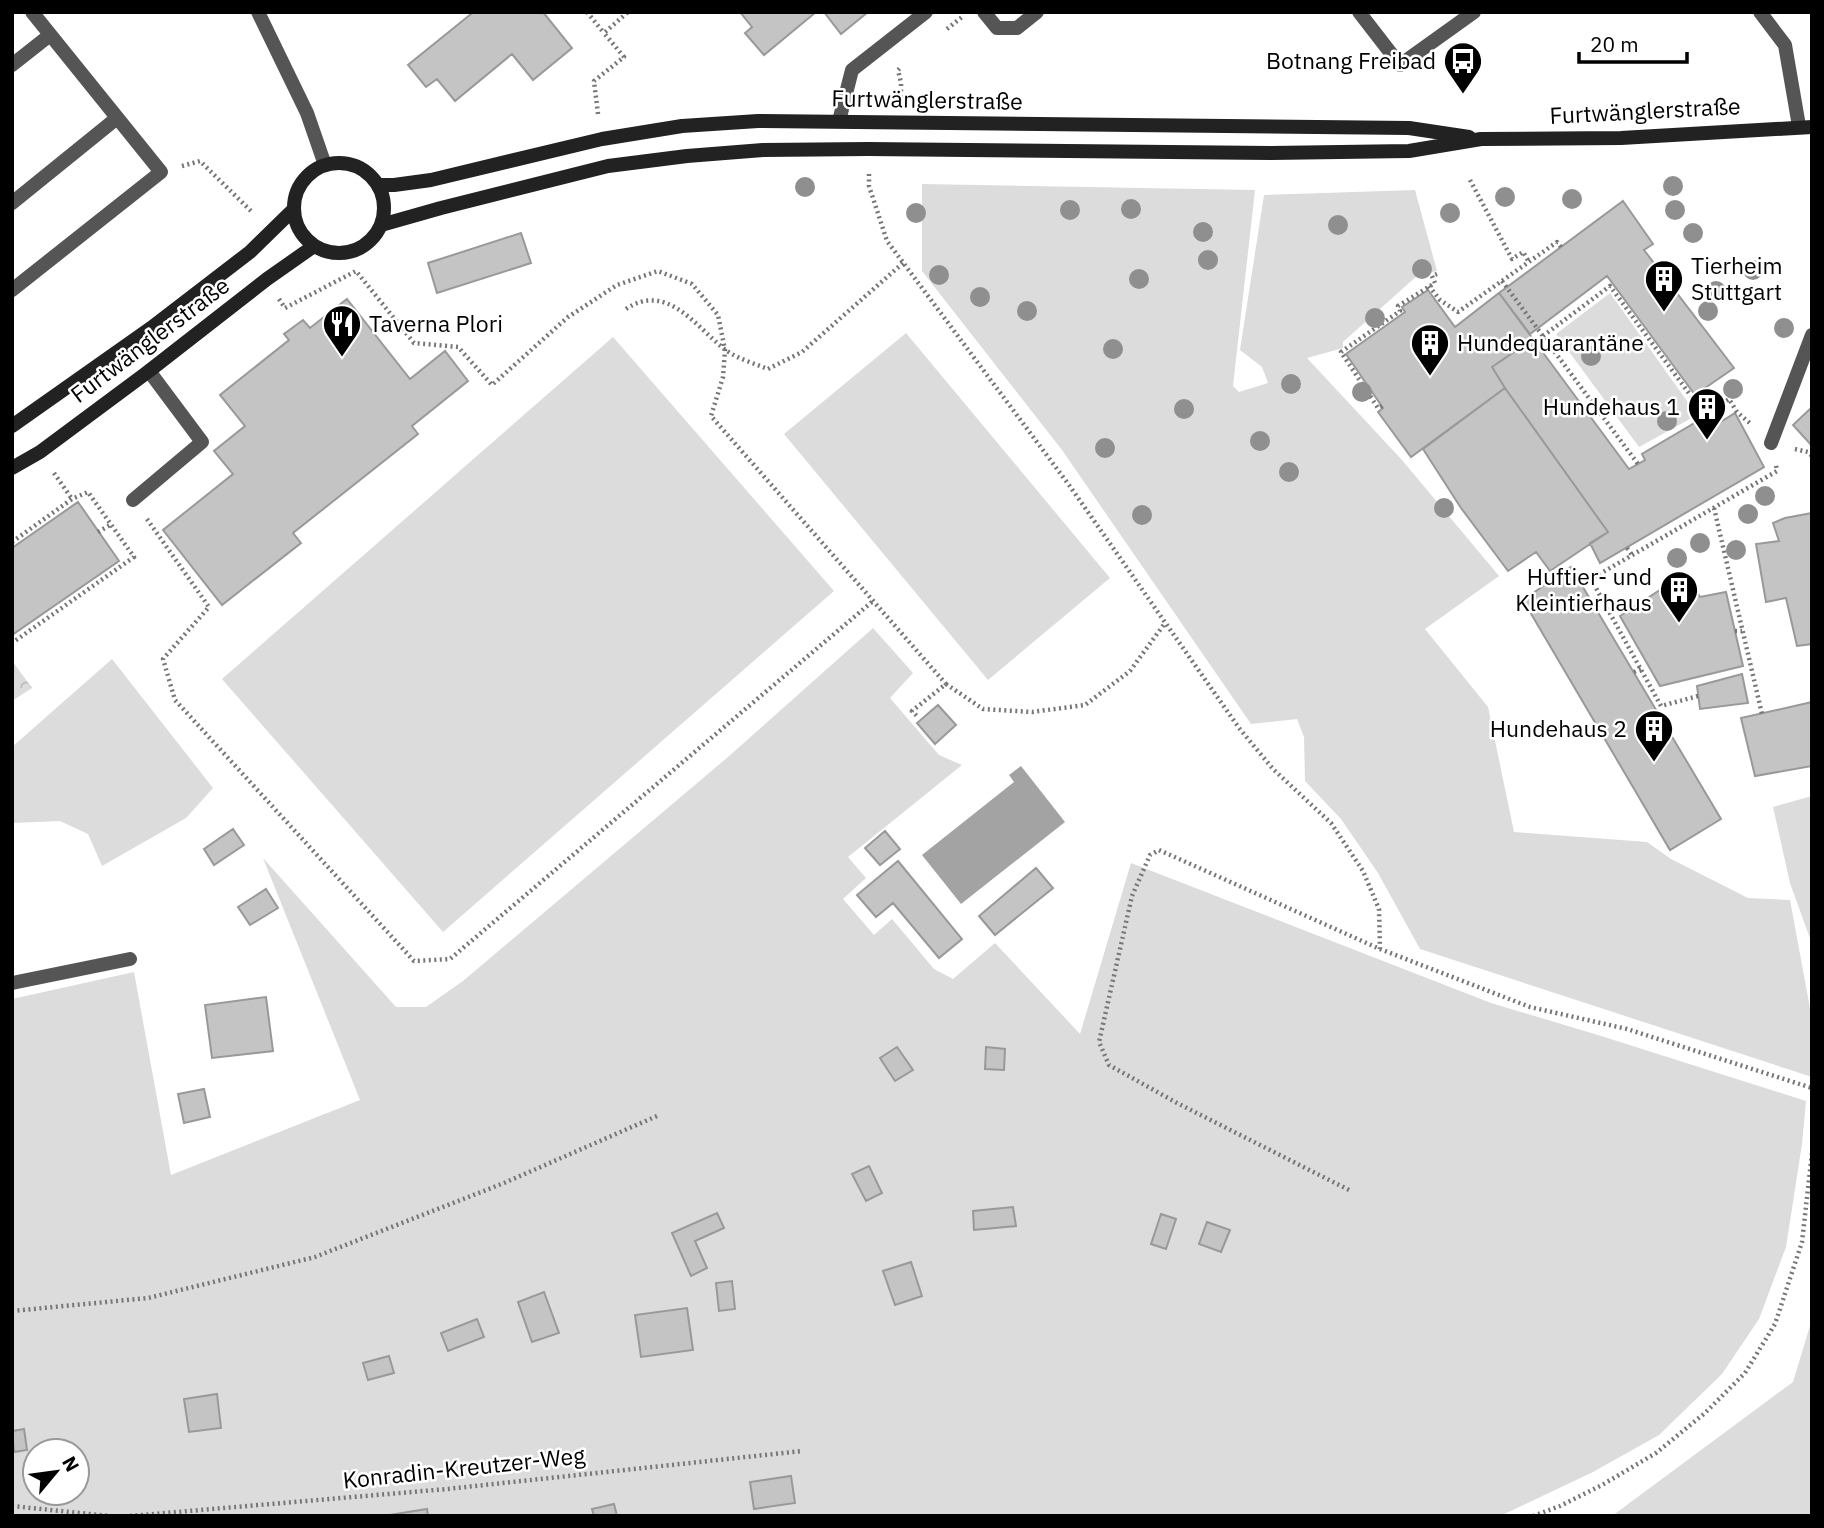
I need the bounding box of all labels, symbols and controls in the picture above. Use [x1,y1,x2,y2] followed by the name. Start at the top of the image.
[1579,21,1688,65] scale bar
[1590,30,1639,58] text: 20 m
[1442,40,1484,95] bus stop icon: Botnang Freibad
[1266,45,1436,75] place label: Botnang Freibad
[831,82,1023,116] street label: Furtwänglerstraße
[1549,90,1741,130] street label: Furtwänglerstraße
[1691,250,1783,306] place label: Tierheim Stuttgart
[1643,258,1685,313] building icon: Tierheim Stuttgart
[64,270,235,409] street label: Furtwänglerstraße
[321,303,363,358] restaurant icon: Taverna Plori
[369,308,503,338] place label: Taverna Plori
[1409,322,1451,377] building icon: Hundequarantäne
[1457,327,1644,357] place label: Hundequarantäne
[1686,386,1728,441] building icon: Hundehaus 1
[1543,391,1680,421] place label: Hundehaus 1
[1515,561,1652,617] place label: Huftier- und Kleintierhaus
[1658,569,1700,624] building icon: Huftier- und Kleintierhaus
[1633,708,1675,763] building icon: Hundehaus 2
[1490,713,1627,743] place label: Hundehaus 2
[21,1437,91,1507] north arrow
[341,1439,586,1495] street label: Konradin-Kreutzer-Weg
[57,1452,85,1476] text: N

